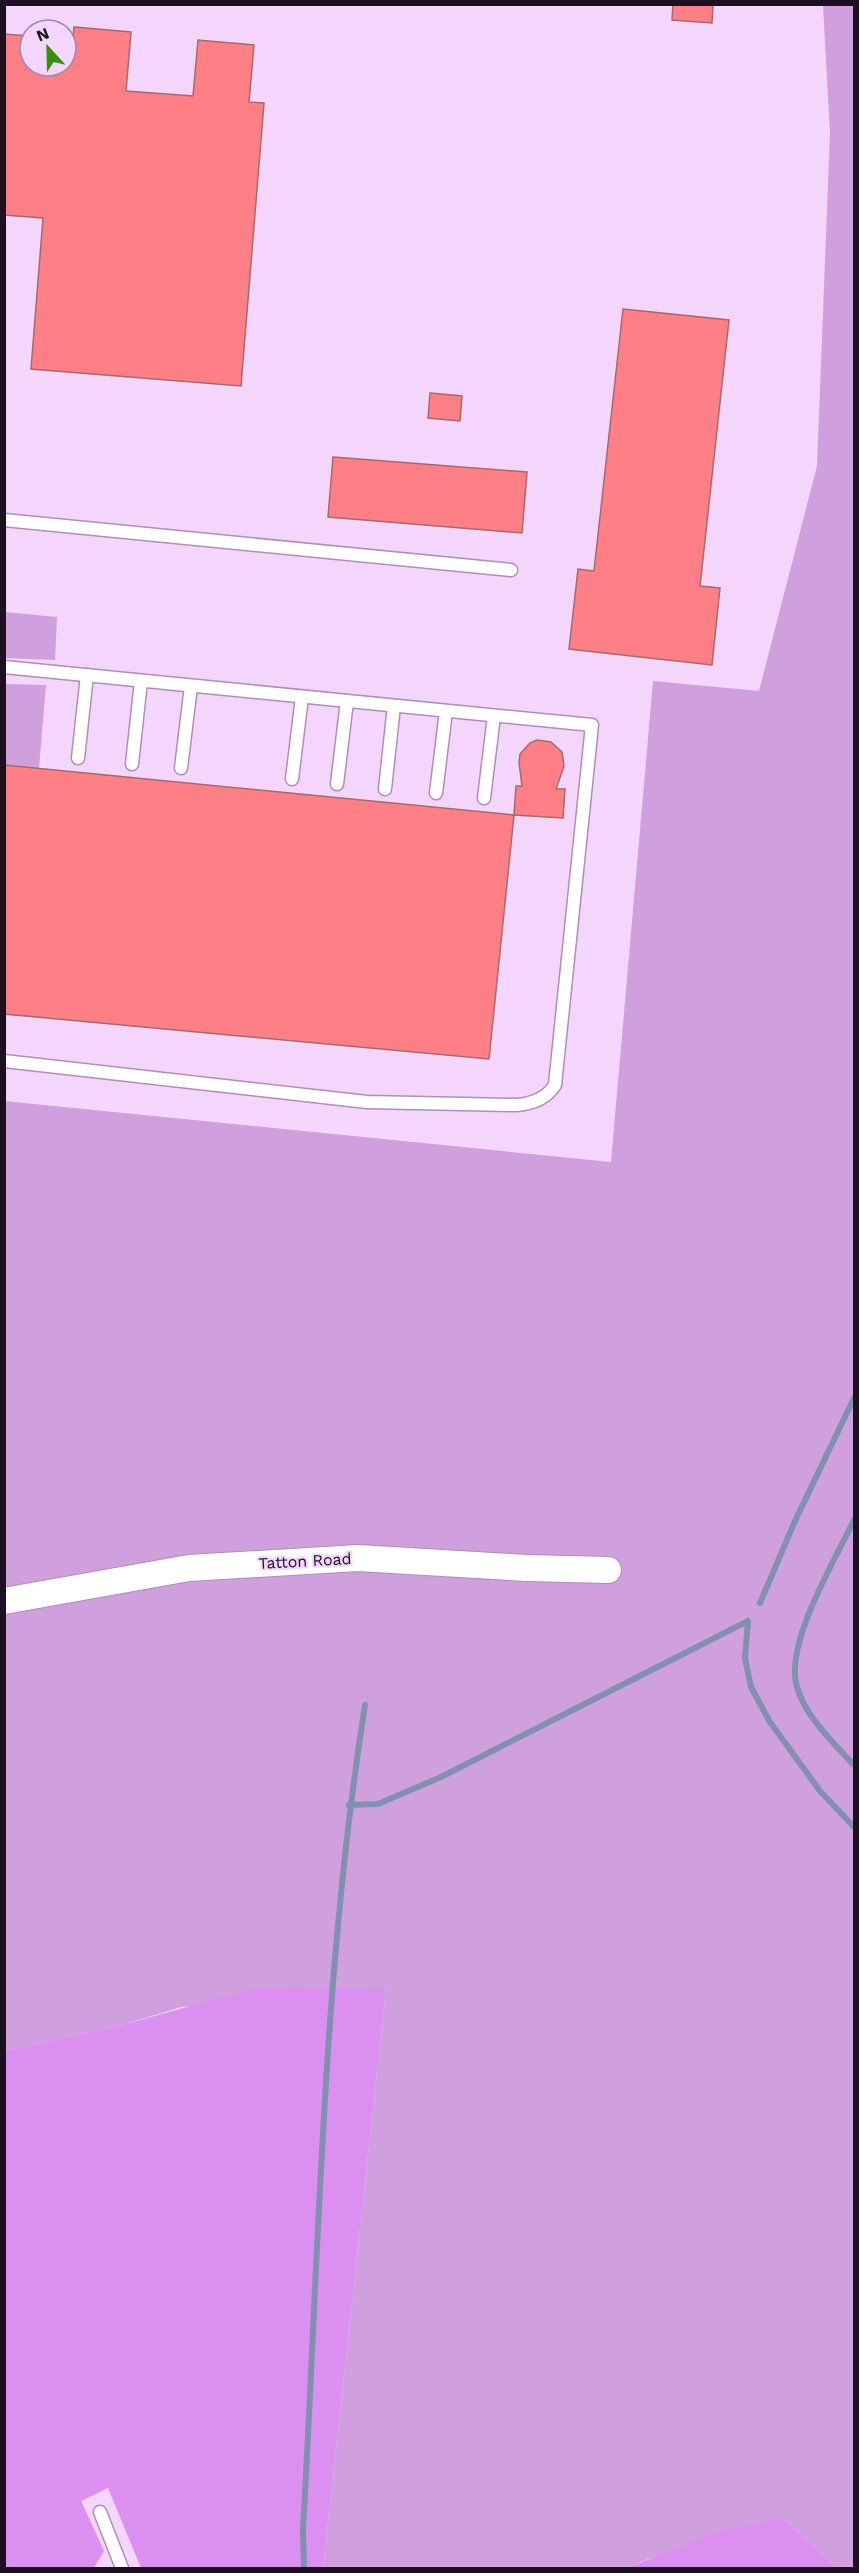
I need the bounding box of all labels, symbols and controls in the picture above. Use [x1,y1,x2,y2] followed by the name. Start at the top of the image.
[18,18,78,78] north arrow
[34,24,52,46] text: N
[258,1549,352,1573] street label: Tatton Road

